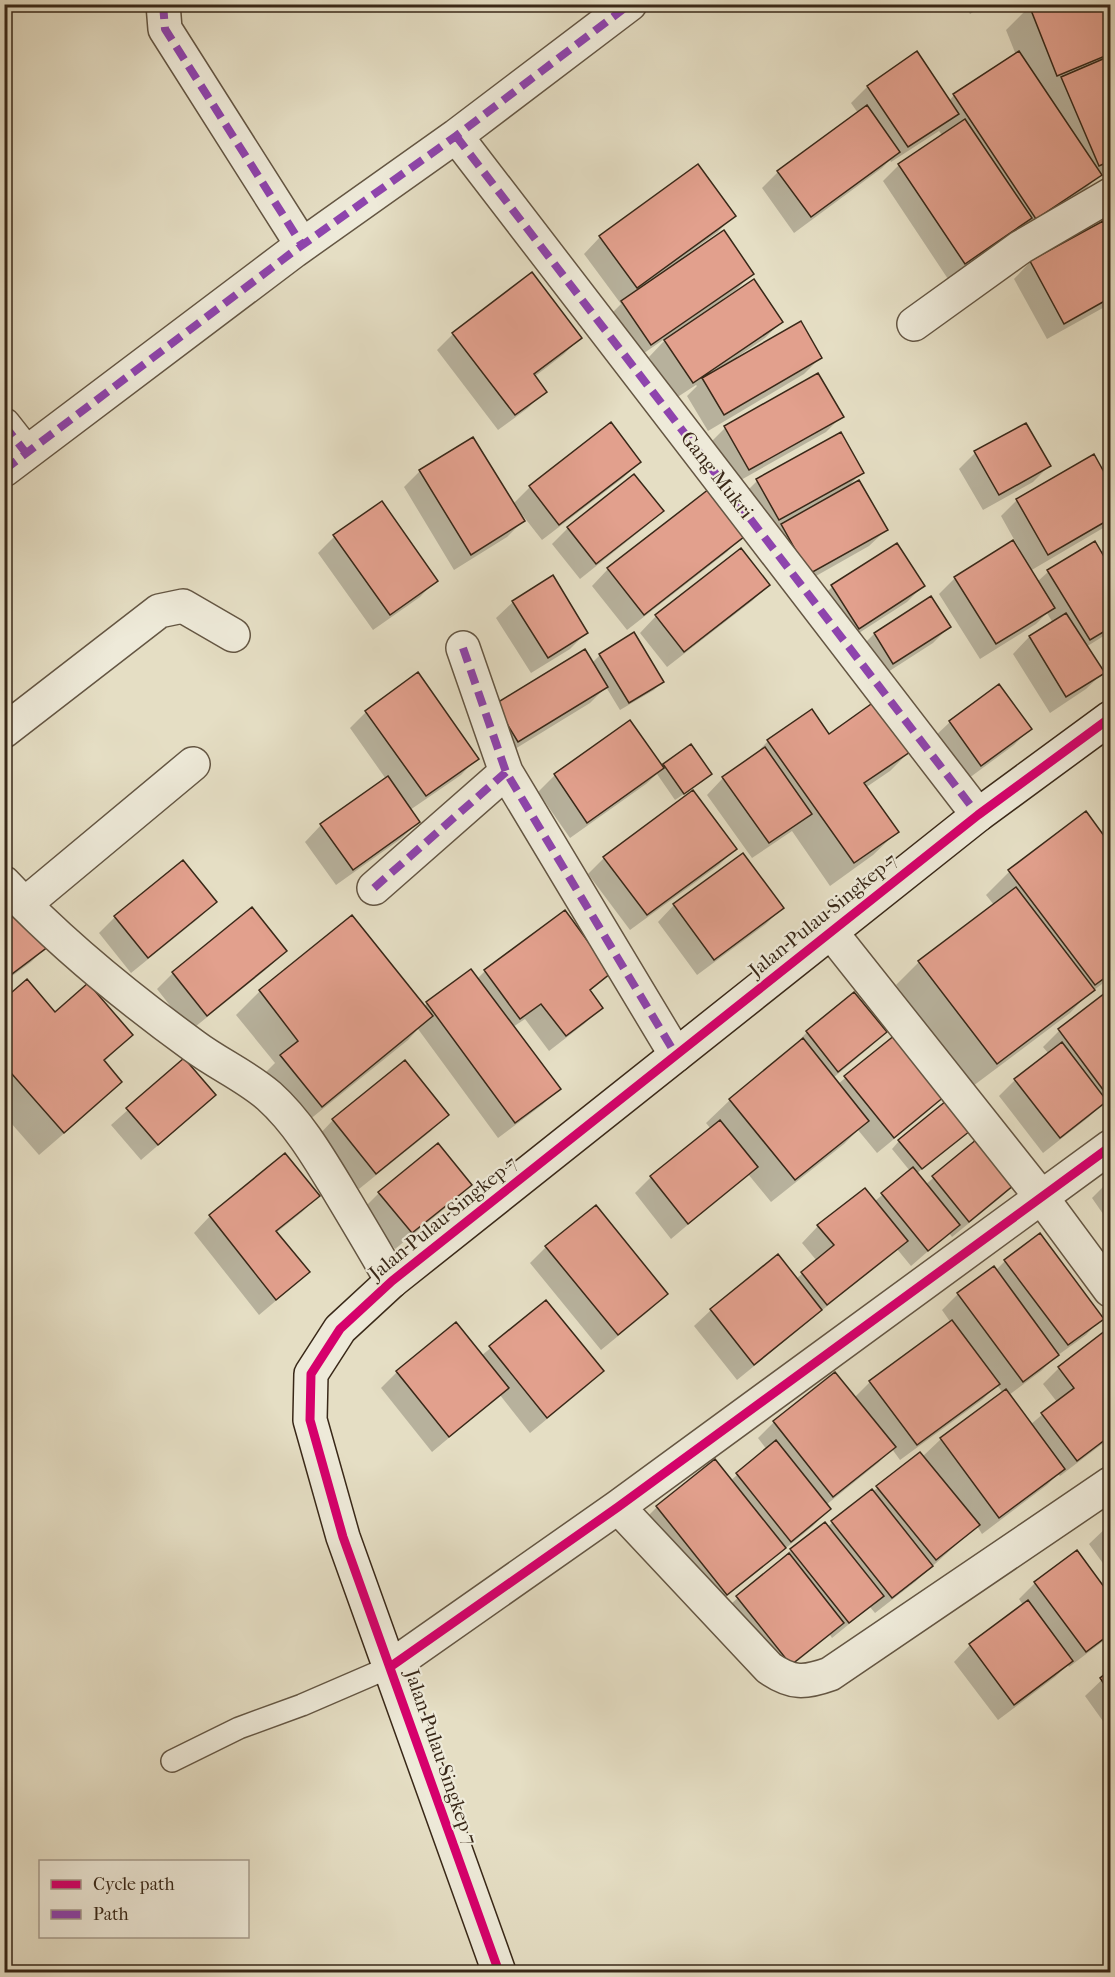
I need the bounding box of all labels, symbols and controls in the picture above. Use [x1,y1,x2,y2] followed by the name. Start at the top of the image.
[676,427,758,523] street label: Gang Mukri
[743,848,902,983] street label: Jalan Pulau Singkep 7
[363,1151,522,1286] street label: Jalan Pulau Singkep 7
[400,1664,482,1848] street label: Jalan Pulau Singkep 7
[39,1860,249,1938] legend
[93,1874,174,1895] text: Cycle path
[93,1904,129,1925] text: Path

